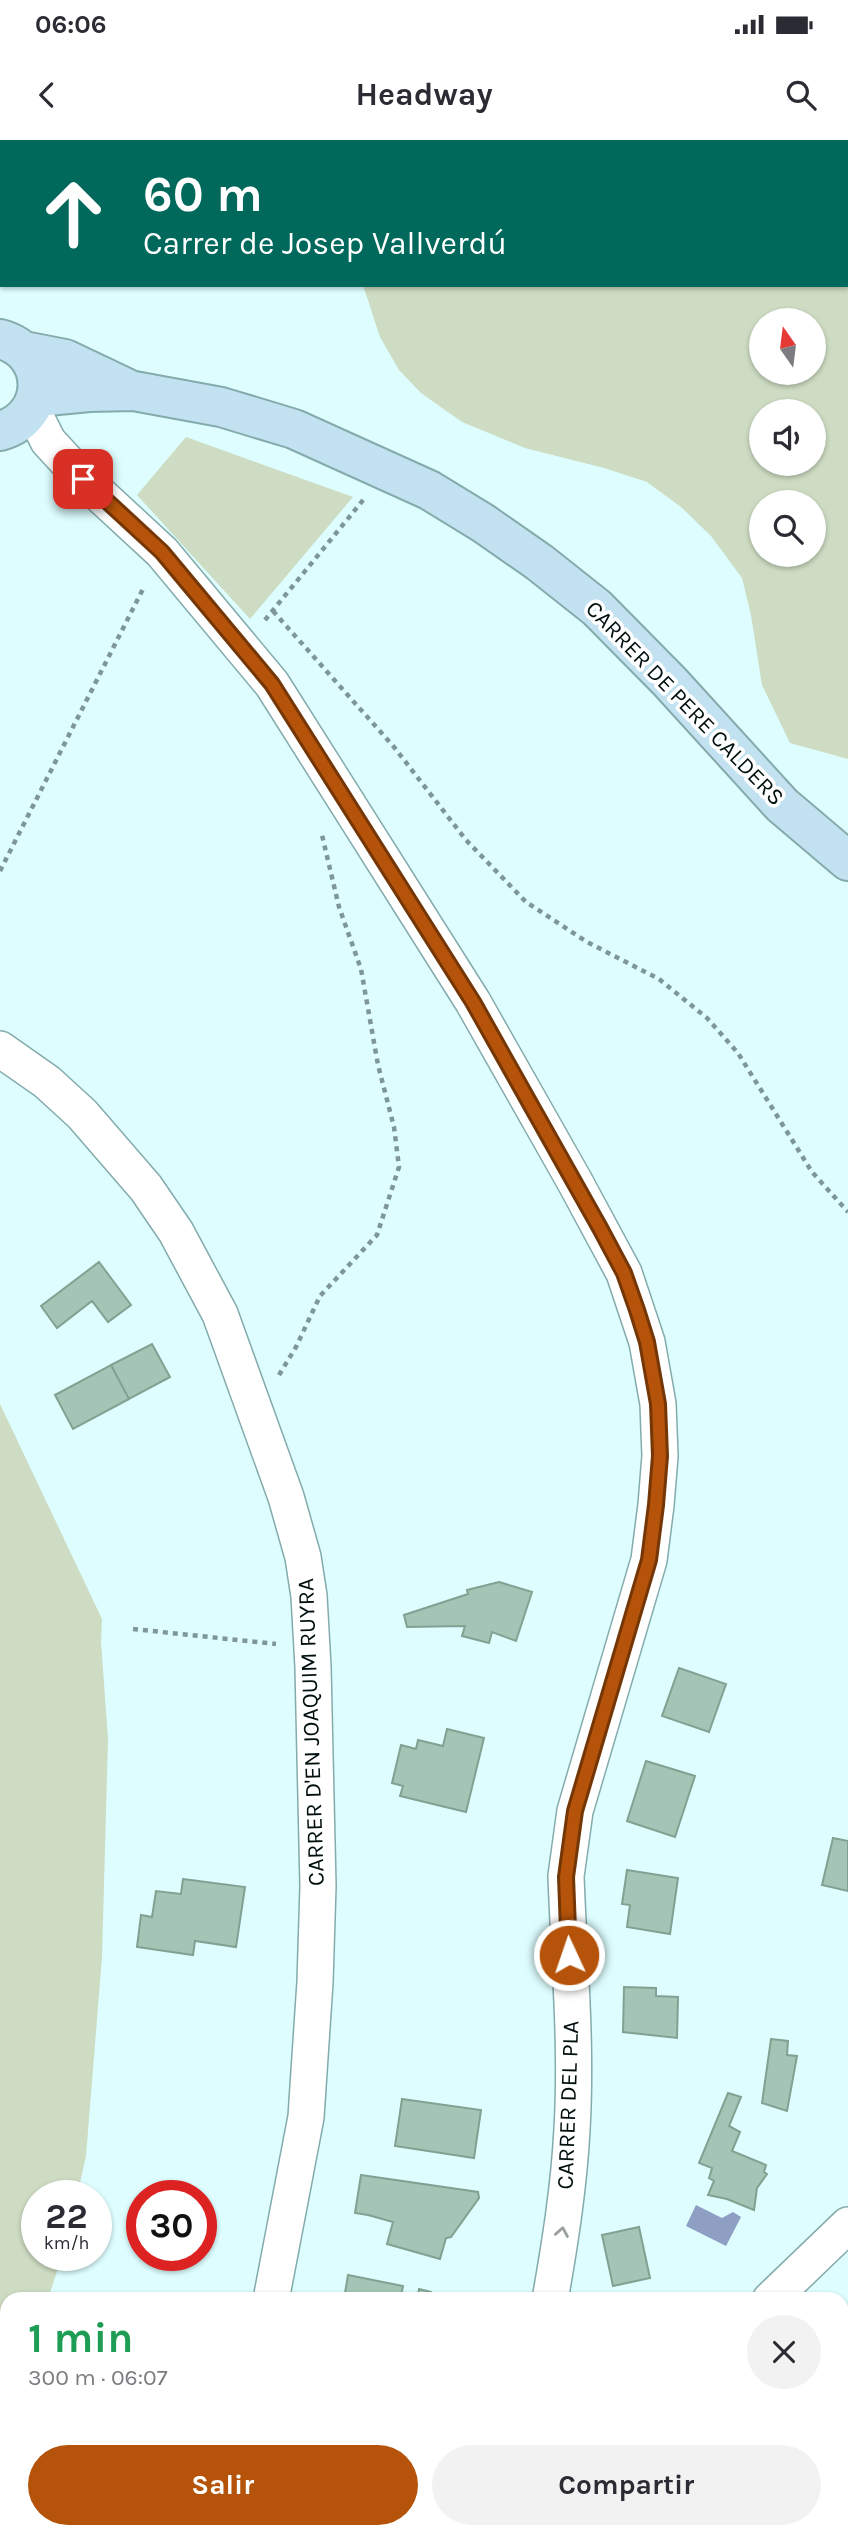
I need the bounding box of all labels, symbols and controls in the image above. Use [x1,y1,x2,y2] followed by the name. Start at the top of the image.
[35,9,106,40] text: 06:06
[28,76,66,114] icon: back
[356,76,493,113] text: Headway
[782,76,820,114] icon: search
[143,166,263,223] text: 60 m
[28,168,119,259] icon: ahead
[143,225,507,262] text: Carrer de Josep Vallverdú
[749,308,826,385] north arrow
[749,308,826,567] map controls
[749,399,826,476] button: sound
[53,449,113,509] pin
[64,460,102,498] icon: arrive
[749,490,826,567] button: search
[580,595,790,811] street label: CARRER DE PERE CALDERS
[292,1578,330,1886] street label: CARRER D'EN JOAQUIM RUYRA
[532,1918,606,1992] position arrow
[552,2020,584,2190] street label: CARRER DEL PLA
[126,2180,217,2271] speed limit sign: 30
[45,2196,88,2237] text: 22
[554,2226,569,2238] one-way arrow
[44,2232,89,2254] text: km/h
[28,2313,133,2363] text: 1 min
[747,2315,821,2389] button: close
[28,2364,167,2391] text: 300 m · 06:07
[28,2445,418,2525] button: Salir
[432,2445,821,2525] button: Compartir

